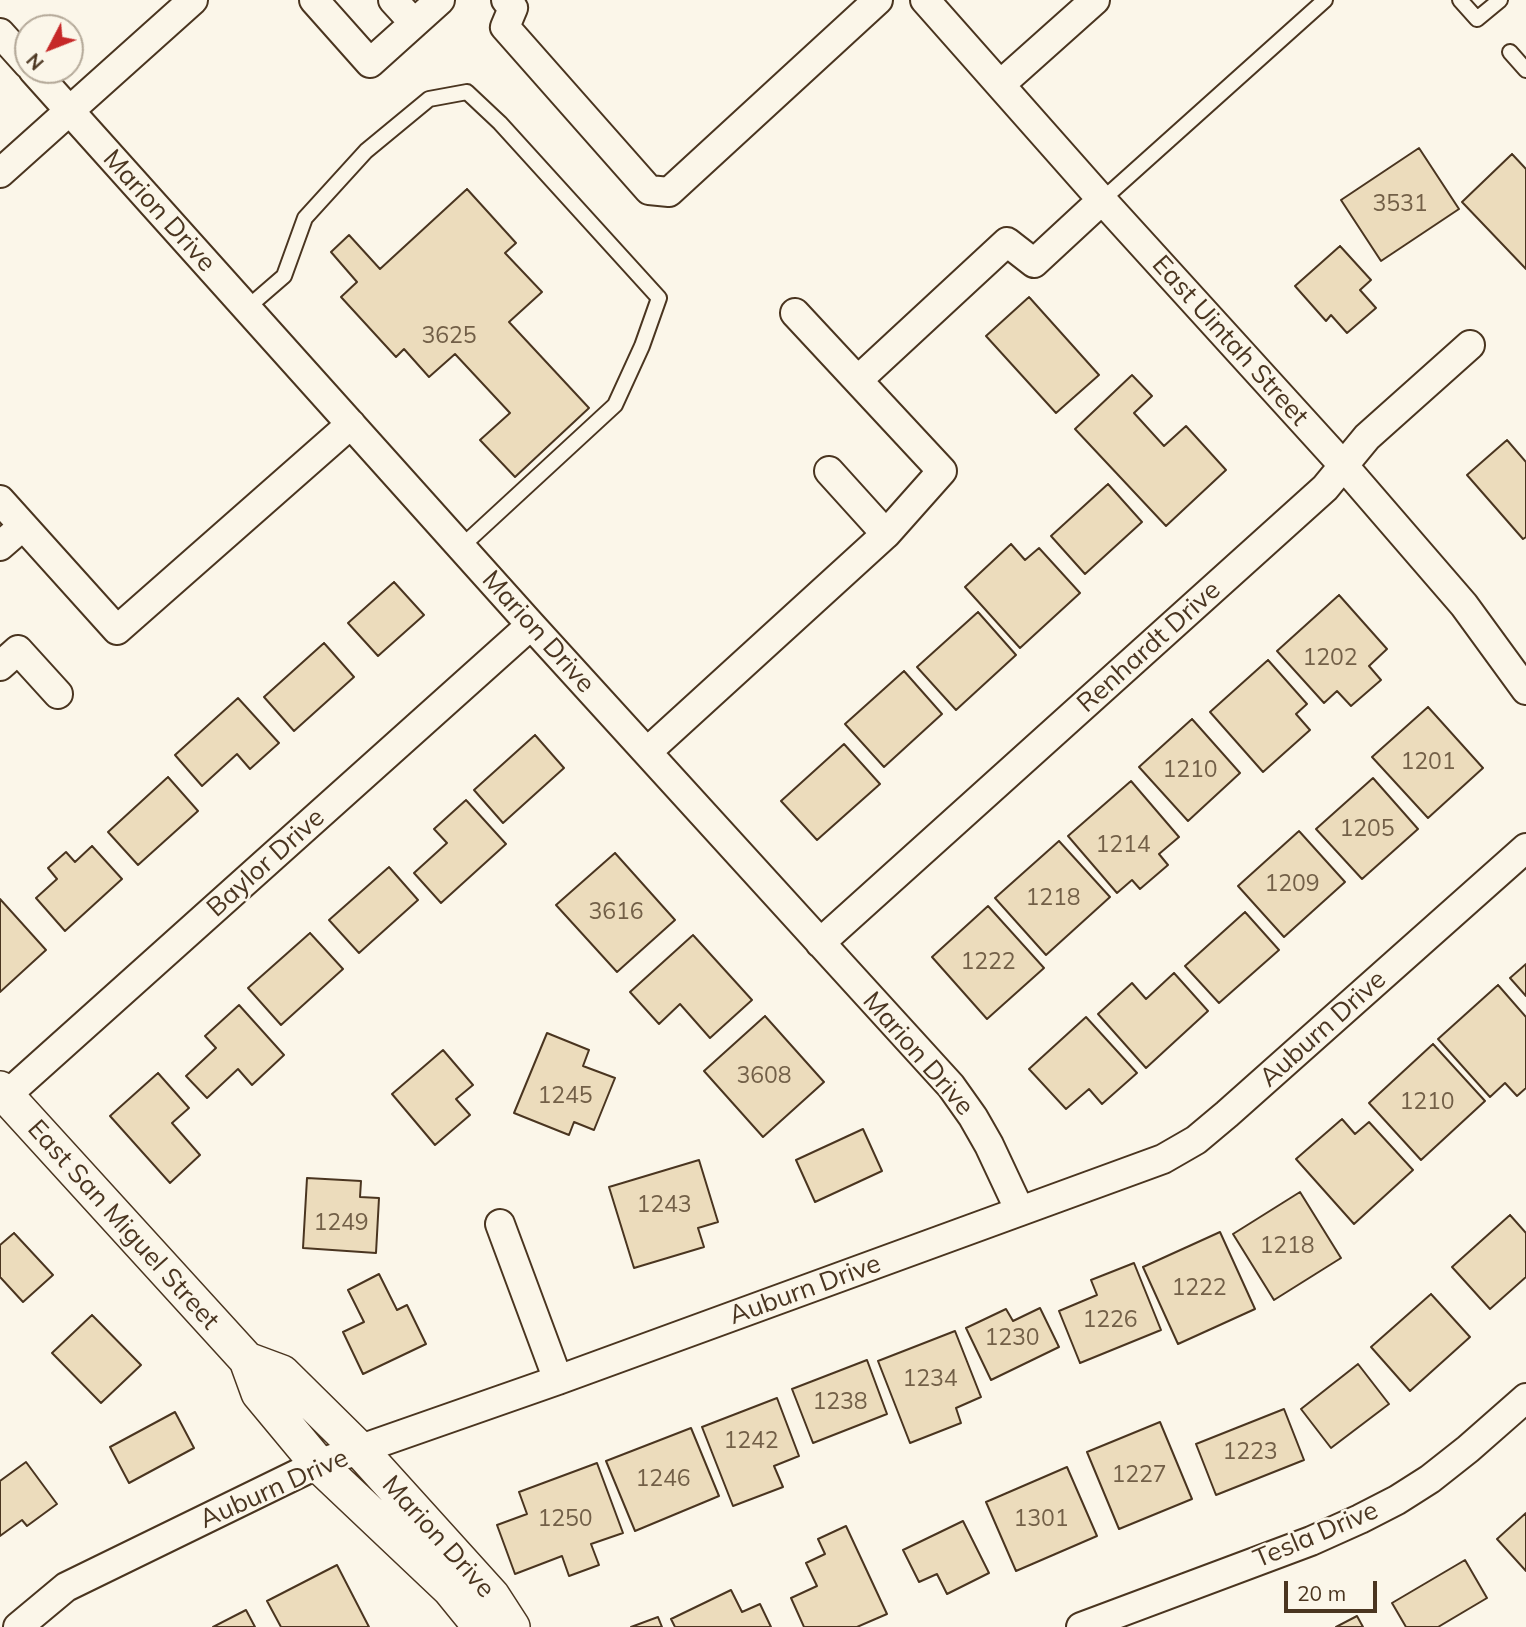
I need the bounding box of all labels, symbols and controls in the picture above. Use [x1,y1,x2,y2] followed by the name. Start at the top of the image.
[14,14,84,84] north arrow
[21,48,49,75] text: N
[96,144,222,278] street label: Marion Drive
[1372,190,1428,218] house number: 3531
[1145,249,1315,433] street label: East Uintah Street
[421,322,477,350] house number: 3625
[475,565,601,699] street label: Marion Drive
[1071,575,1227,719] street label: Renhardt Drive
[1302,644,1358,672] house number: 1202
[1400,748,1456,776] house number: 1201
[1162,756,1218,784] house number: 1210
[201,802,331,924] street label: Baylor Drive
[1339,815,1395,843] house number: 1205
[1095,831,1151,859] house number: 1214
[1264,870,1320,898] house number: 1209
[1025,884,1081,912] house number: 1218
[588,898,644,926] house number: 3616
[960,948,1016,976] house number: 1222
[1253,964,1393,1094] street label: Auburn Drive
[856,986,980,1122] street label: Marion Drive
[736,1062,792,1090] house number: 3608
[537,1082,593,1110] house number: 1245
[1399,1088,1455,1116] house number: 1210
[21,1114,225,1336] street label: East San Miguel Street
[636,1191,692,1219] house number: 1243
[313,1209,369,1237] house number: 1249
[1259,1232,1315,1260] house number: 1218
[725,1248,885,1332] street label: Auburn Drive
[1171,1274,1227,1302] house number: 1222
[1082,1306,1138,1334] house number: 1226
[984,1324,1040,1352] house number: 1230
[902,1365,958,1393] house number: 1234
[812,1388,868,1416] house number: 1238
[723,1427,779,1455] house number: 1242
[1222,1438,1278,1466] house number: 1223
[195,1442,353,1536] street label: Auburn Drive
[1111,1461,1167,1489] house number: 1227
[635,1465,691,1493] house number: 1246
[375,1470,501,1604] street label: Marion Drive
[1249,1495,1383,1575] street label: Tesla Drive
[537,1505,593,1533] house number: 1250
[1013,1505,1069,1533] house number: 1301
[1288,1568,1381,1612] scale bar
[1297,1580,1346,1606] text: 20 m

